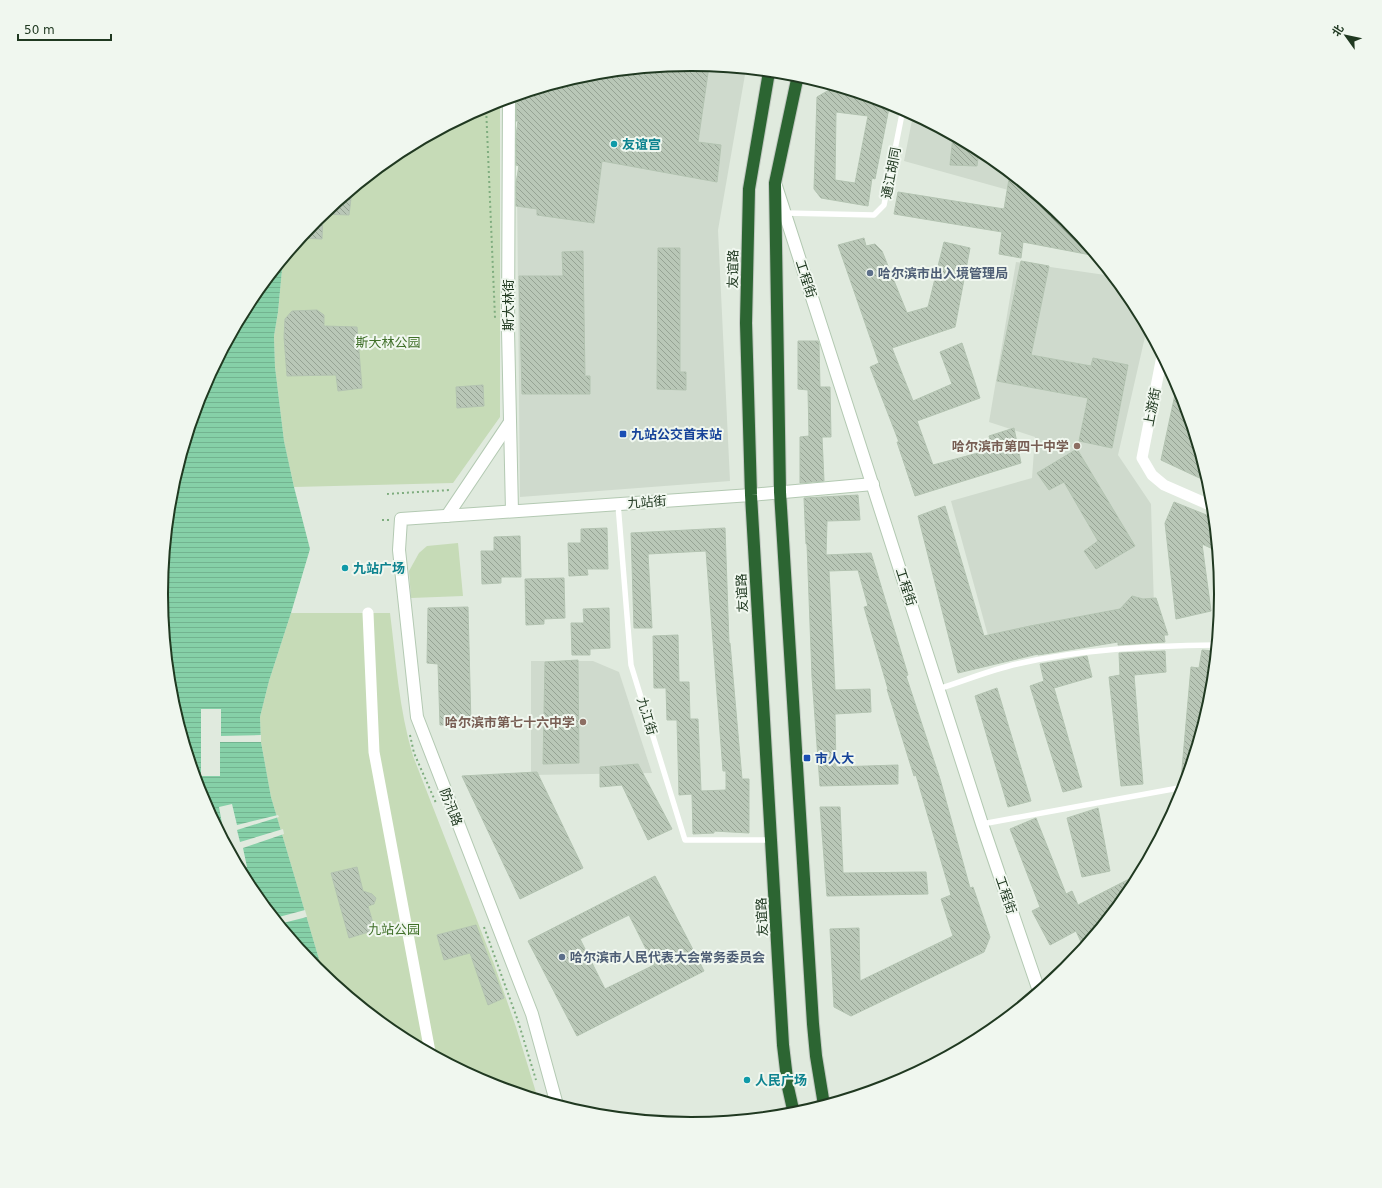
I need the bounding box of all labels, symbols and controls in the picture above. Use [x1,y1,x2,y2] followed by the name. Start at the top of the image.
[18,16,111,42] scale bar
[1326,16,1366,56] north arrow
[24,23,55,37] text: 50 m
[1330,23,1346,39] text: 北
[622,137,661,152] place label: 友谊宫
[609,139,619,149] marker: 友谊宫
[879,146,903,200] street label: 通江胡同
[725,249,741,289] street label: 友谊路
[793,258,819,300] street label: 工程街
[878,266,1008,281] place label: 哈尔滨市出入境管理局
[865,268,875,278] marker: 哈尔滨市出入境管理局
[501,279,516,331] street label: 斯大林街
[355,335,421,350] park label: 斯大林公园
[1141,386,1163,428] street label: 上游街
[631,427,722,442] place label: 九站公交首末站
[618,429,628,439] marker: 九站公交首末站
[952,439,1069,454] place label: 哈尔滨市第四十中学
[1072,441,1082,451] marker: 哈尔滨市第四十中学
[627,493,667,511] street label: 九站街
[353,561,405,576] place label: 九站广场
[340,563,350,573] marker: 九站广场
[893,566,919,608] street label: 工程街
[733,573,751,613] street label: 友谊路
[634,695,660,737] street label: 九江街
[445,715,575,730] place label: 哈尔滨市第七十六中学
[578,717,588,727] marker: 哈尔滨市第七十六中学
[815,751,854,766] place label: 市人大
[802,753,812,763] marker: 市人大
[437,786,465,828] street label: 防汛路
[993,874,1019,916] street label: 工程街
[753,897,771,937] street label: 友谊路
[368,922,420,937] park label: 九站公园
[570,950,765,965] place label: 哈尔滨市人民代表大会常务委员会
[557,952,567,962] marker: 哈尔滨市人民代表大会常务委员会
[755,1073,807,1088] place label: 人民广场
[742,1075,752,1085] marker: 人民广场

